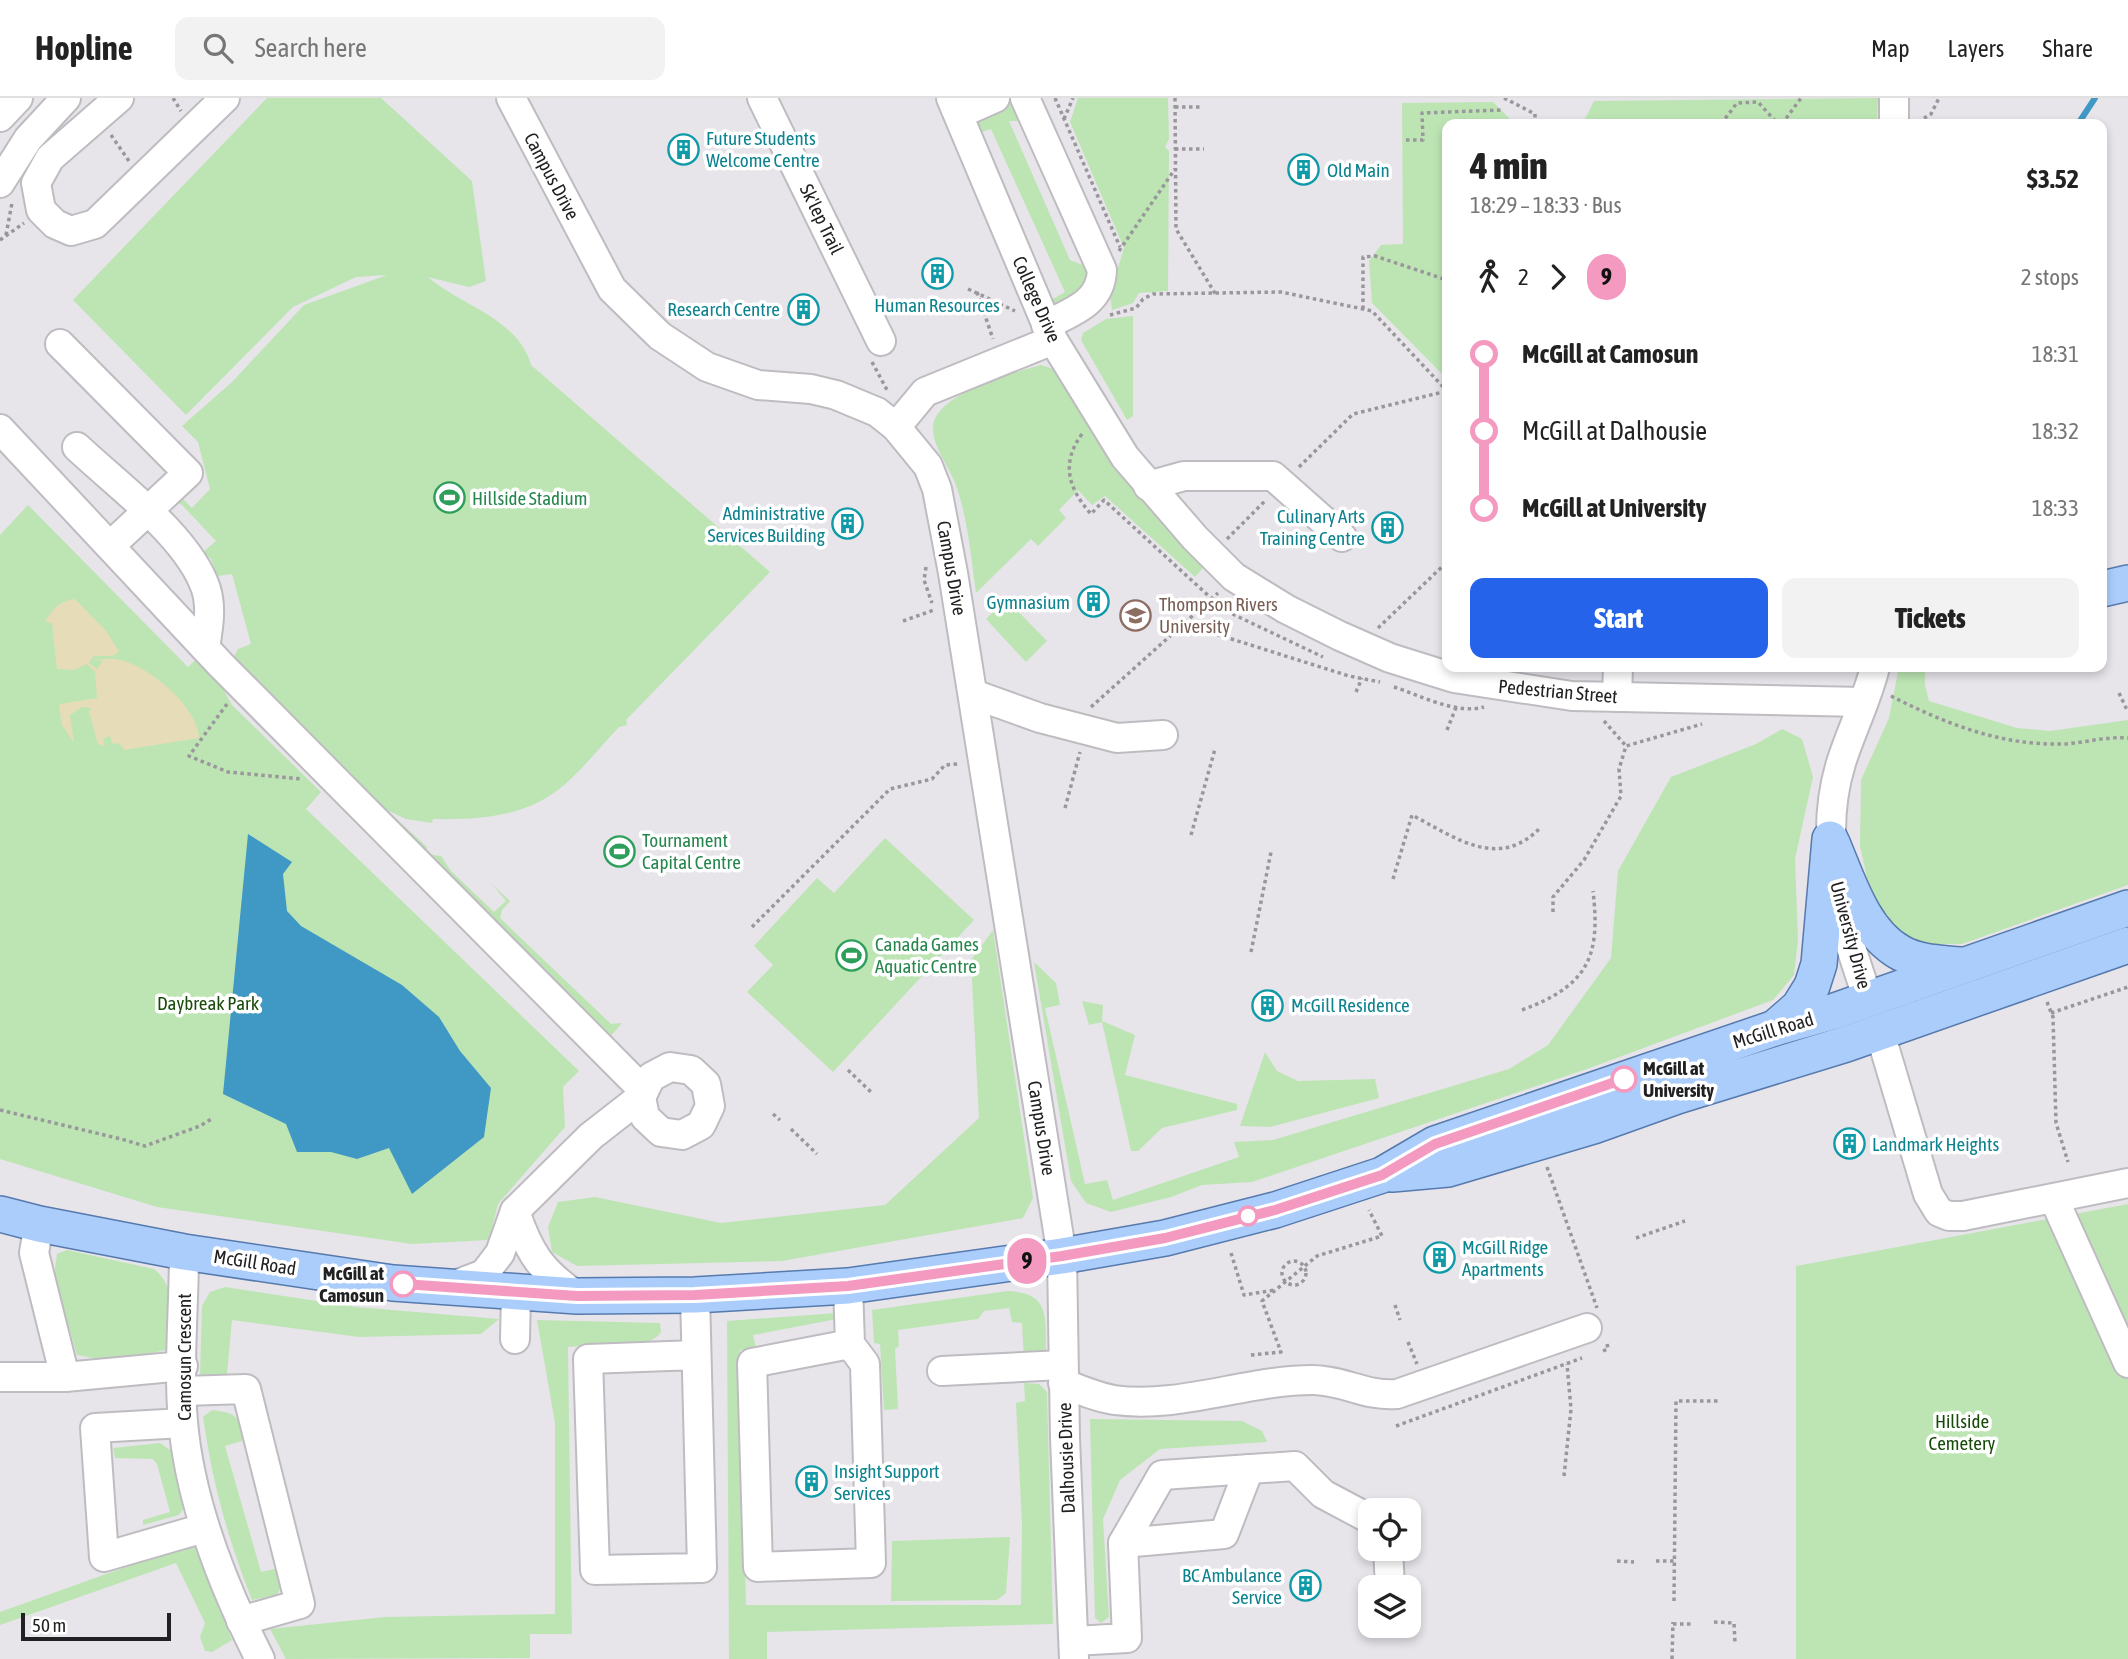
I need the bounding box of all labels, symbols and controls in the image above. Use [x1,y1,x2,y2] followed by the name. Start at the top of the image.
[175,17,665,80] search box
[35,29,133,67] text: Hopline
[199,29,237,67] icon: search
[255,33,367,63] text: Search here
[1871,35,1910,62] text: Map
[1948,35,2004,62] text: Layers
[2042,35,2093,62] text: Share
[706,127,820,171] place label: Future Students Welcome Centre
[520,129,584,223] street label: Campus Drive
[666,132,700,166] building icon: Future Students Welcome Centre
[1470,144,1548,187] text: 4 min
[1287,153,1321,187] building icon: Old Main
[1327,159,1390,181] place label: Old Main
[2027,164,2079,194] text: $3.52
[796,180,848,258] street label: Sk'lep Trail
[1470,192,1622,218] text: 18:29 – 18:33 · Bus
[1008,253,1066,345] street label: College Drive
[920,257,954,291] building icon: Human Resources
[1470,258,1508,296] icon: walk
[1539,258,1577,296] icon: forward
[1601,263,1612,290] text: 9
[1518,264,1529,290] text: 2
[2021,264,2079,290] text: 2 stops
[786,292,820,326] building icon: Research Centre
[874,294,1000,316] place label: Human Resources
[667,298,780,320] place label: Research Centre
[1522,339,1698,369] text: McGill at Camosun
[2032,341,2079,367] text: 18:31
[1522,416,1707,446] text: McGill at Dalhousie
[2032,418,2079,444] text: 18:32
[432,481,466,515] sports icon: Hillside Stadium
[472,487,587,509] place label: Hillside Stadium
[1522,493,1707,523] text: McGill at University
[2032,495,2079,521] text: 18:33
[707,502,826,546] place label: Administrative Services Building
[1260,505,1365,549] place label: Culinary Arts Training Centre
[831,507,865,541] building icon: Administrative Services Building
[1371,510,1405,544] building icon: Culinary Arts Training Centre
[933,519,971,617] street label: Campus Drive
[1470,578,1768,658] button: Start
[1782,578,2079,658] button: Tickets
[1076,585,1110,619] building icon: Gymnasium
[986,591,1070,613] place label: Gymnasium
[1159,593,1278,637] place label: Thompson Rivers University
[1119,598,1153,632] school or university icon: Thompson Rivers University
[1497,675,1619,707] street label: Pedestrian Street
[642,829,741,873] place label: Tournament Capital Centre
[602,834,636,868] sports icon: Tournament Capital Centre
[1826,879,1876,991] street label: University Drive
[875,933,979,977] place label: Canada Games Aquatic Centre
[835,938,869,972] sports icon: Canada Games Aquatic Centre
[1251,988,1285,1022] building icon: McGill Residence
[157,992,260,1014] park label: Daybreak Park
[1291,994,1410,1016] place label: McGill Residence
[1730,1007,1816,1053] street label: McGill Road
[1643,1057,1714,1101] place label: McGill at University
[1611,1066,1637,1092] marker: McGill at University
[1024,1079,1060,1177] street label: Campus Drive
[1832,1127,1866,1161] building icon: Landmark Heights
[1872,1133,1999,1155] place label: Landmark Heights
[1238,1206,1258,1226] unlabelled marker
[1462,1236,1548,1280] place label: McGill Ridge Apartments
[1004,1238,1050,1284] line badge: 9
[1422,1241,1456,1275] building icon: McGill Ridge Apartments
[212,1245,298,1279] street label: McGill Road
[1021,1247,1033,1274] text: 9
[319,1262,385,1306] place label: McGill at Camosun
[390,1271,416,1297] marker: McGill at Camosun
[173,1293,195,1421] street label: Camosun Crescent
[1053,1402,1079,1514] street label: Dalhousie Drive
[1929,1410,1996,1454] park label: Hillside Cemetery
[834,1460,940,1504] place label: Insight Support Services
[794,1465,828,1499] building icon: Insight Support Services
[1358,1498,1421,1638] map controls
[1358,1498,1421,1561] button: locate
[1182,1564,1282,1608] place label: BC Ambulance Service
[1288,1569,1322,1603] building icon: BC Ambulance Service
[1358,1575,1421,1638] button: layers
[21,1610,172,1642] scale bar
[32,1614,66,1636] text: 50 m

